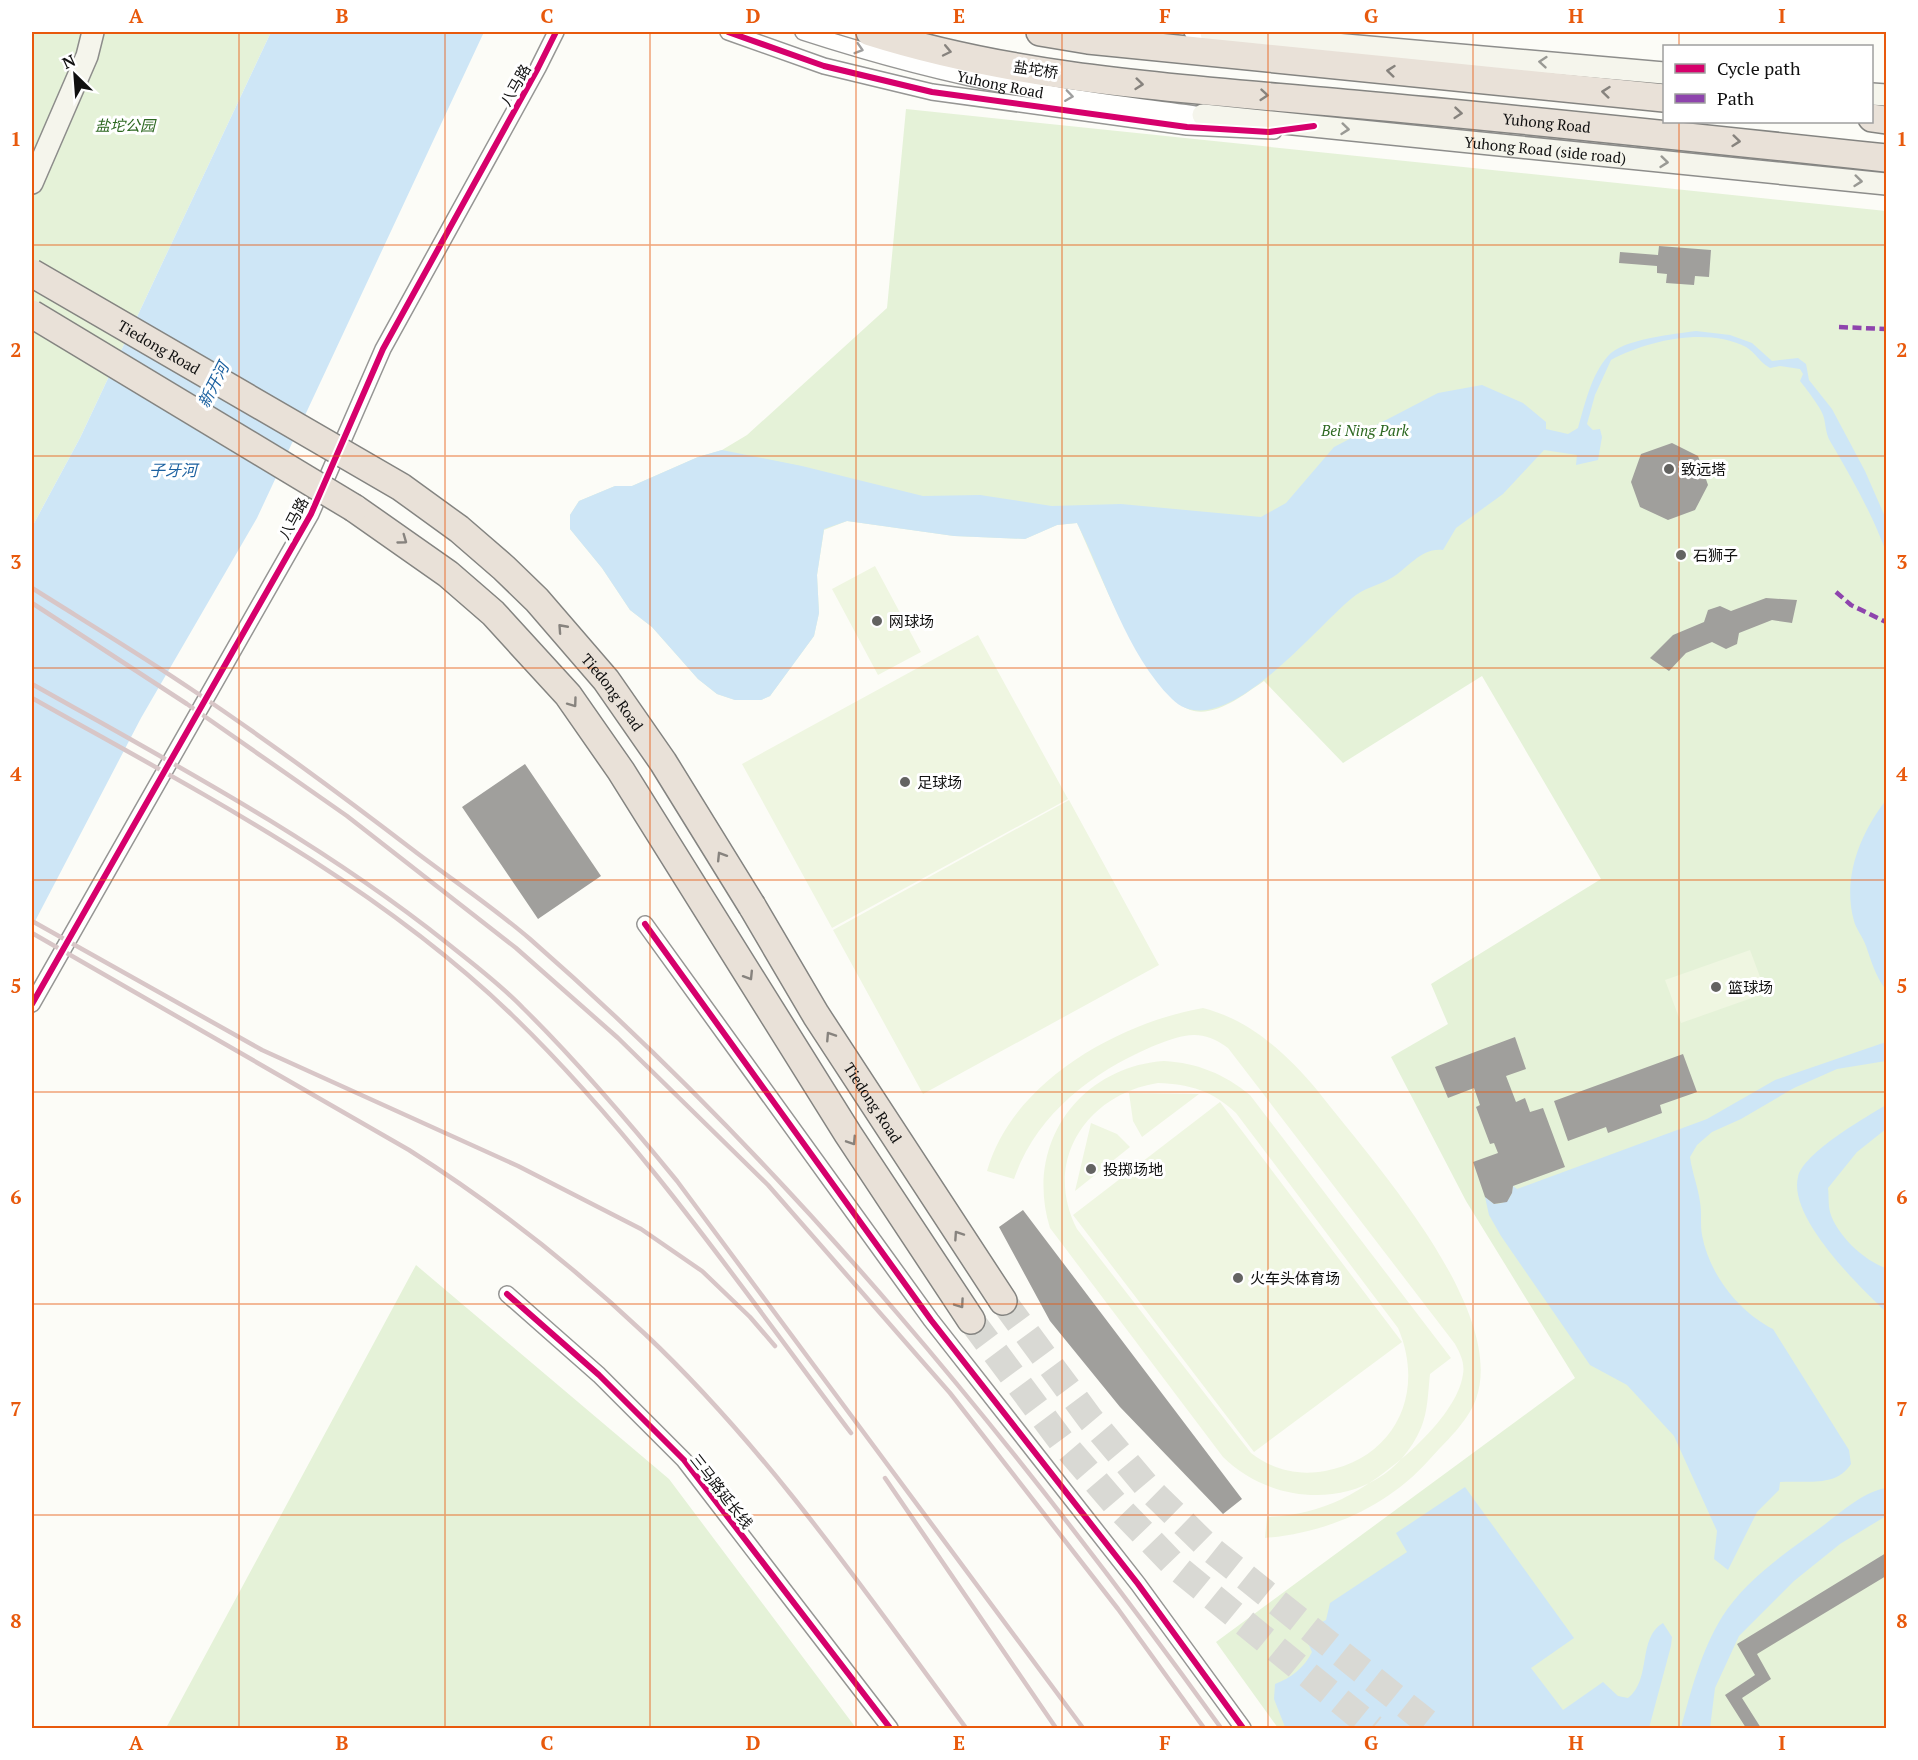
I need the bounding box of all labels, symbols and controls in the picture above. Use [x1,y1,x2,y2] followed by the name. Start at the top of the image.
[129,2,144,29] text: A
[336,2,349,29] text: B
[540,2,554,29] text: C
[746,2,760,29] text: D
[953,2,965,29] text: E
[1159,2,1171,29] text: F
[1364,2,1378,29] text: G
[1568,2,1584,29] text: H
[1778,2,1786,29] text: I
[853,42,864,54] one-way arrow
[941,44,951,57] one-way arrow
[45,45,105,105] north arrow
[1663,45,1873,123] legend
[59,49,79,74] text: N
[1012,56,1060,82] street label: 盐坨桥
[1539,56,1548,69] one-way arrow
[1717,56,1801,80] text: Cycle path
[495,60,535,110] street label: 八马路
[955,65,1045,102] street label: Yuhong Road
[1387,65,1396,78] one-way arrow
[1134,77,1143,90] one-way arrow
[1602,86,1611,99] one-way arrow
[1717,86,1754,110] text: Path
[1259,88,1268,101] one-way arrow
[1065,90,1074,102] one-way arrow
[1453,106,1463,119] one-way arrow
[1502,108,1592,137] street label: Yuhong Road
[95,115,157,135] park label: 盐坨公园
[1341,122,1350,135] one-way arrow
[10,125,22,152] text: 1
[1896,125,1908,152] text: 1
[1463,131,1627,168] street label: Yuhong Road (side road)
[1731,135,1740,147] one-way arrow
[1660,155,1669,168] one-way arrow
[1854,174,1863,187] one-way arrow
[114,315,204,378] street label: Tiedong Road
[10,336,22,363] text: 2
[1896,336,1908,363] text: 2
[192,356,235,411] water label: 新开河
[1320,420,1410,440] park label: Bei Ning Park
[149,459,200,481] water label: 子牙河
[1681,459,1726,479] place label: 致远塔
[1662,462,1676,476] marker: 致远塔
[274,493,312,543] street label: 八马路
[396,533,407,544] one-way arrow
[1693,545,1738,565] place label: 石狮子
[10,548,22,575] text: 3
[1674,548,1688,562] marker: 石狮子
[1896,548,1908,575] text: 3
[889,611,934,631] place label: 网球场
[870,614,884,628] marker: 网球场
[558,624,569,635] one-way arrow
[577,649,648,735] street label: Tiedong Road
[566,697,577,708] one-way arrow
[10,760,22,787] text: 4
[1896,760,1908,787] text: 4
[917,772,962,792] place label: 足球场
[898,775,912,789] marker: 足球场
[717,852,729,862] one-way arrow
[741,970,753,980] one-way arrow
[10,972,22,999] text: 5
[1896,972,1908,999] text: 5
[1728,977,1773,997] place label: 篮球场
[1709,980,1723,994] marker: 篮球场
[826,1032,837,1043] one-way arrow
[840,1059,907,1146] street label: Tiedong Road
[845,1135,857,1145] one-way arrow
[1103,1159,1163,1179] place label: 投掷场地
[1084,1162,1098,1176] marker: 投掷场地
[10,1183,22,1210] text: 6
[1896,1183,1908,1210] text: 6
[955,1231,966,1242] one-way arrow
[1250,1268,1340,1288] place label: 火车头体育场
[1231,1271,1245,1285] marker: 火车头体育场
[953,1297,964,1308] one-way arrow
[10,1395,22,1422] text: 7
[1896,1395,1908,1422] text: 7
[686,1449,758,1533] street label: 三马路延长线
[10,1607,22,1634] text: 8
[1896,1607,1908,1634] text: 8
[129,1729,144,1756] text: A
[336,1729,349,1756] text: B
[540,1729,554,1756] text: C
[746,1729,760,1756] text: D
[953,1729,965,1756] text: E
[1159,1729,1171,1756] text: F
[1364,1729,1378,1756] text: G
[1568,1729,1584,1756] text: H
[1778,1729,1786,1756] text: I

